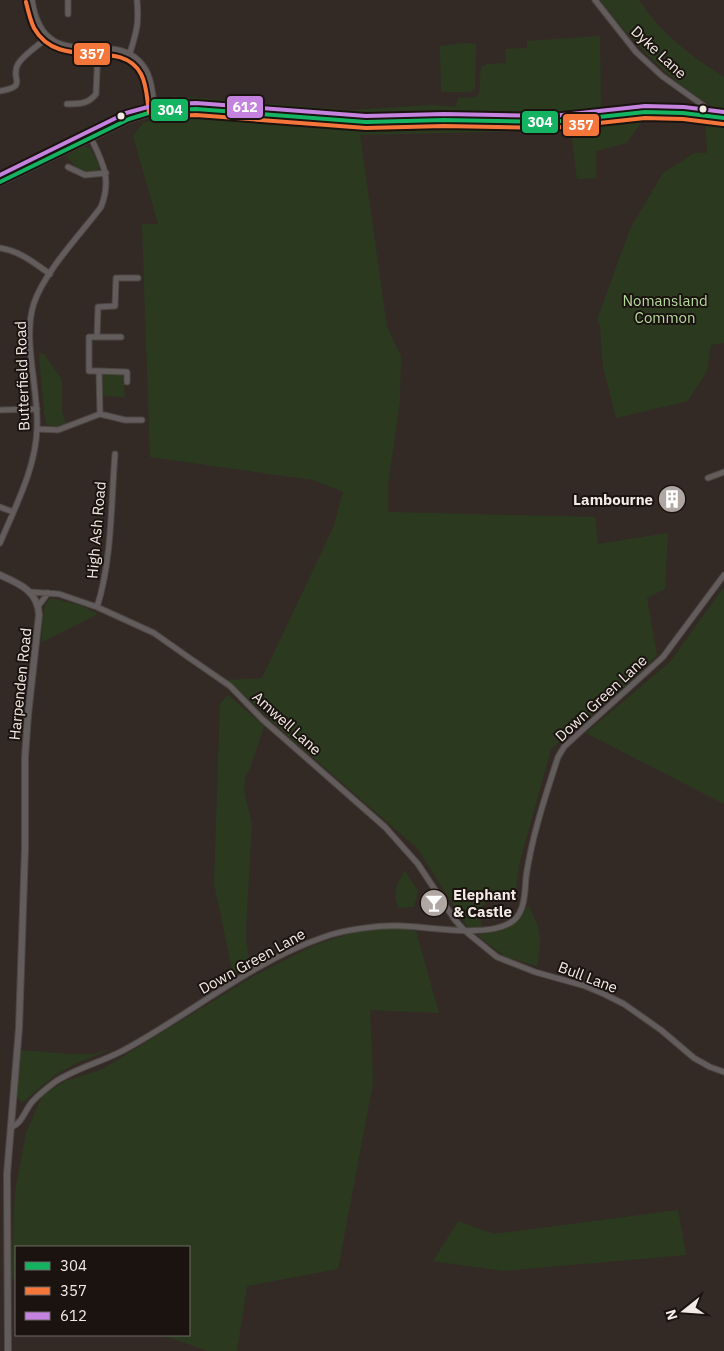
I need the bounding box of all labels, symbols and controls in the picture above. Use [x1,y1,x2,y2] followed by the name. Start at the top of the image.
[627,21,691,83] street label: Dyke Lane
[73,42,111,66] line badge: 357
[79,45,105,63] text: 357
[226,95,264,119] line badge: 612
[150,98,189,122] line badge: 304
[232,98,258,116] text: 612
[157,101,183,119] text: 304
[698,104,708,114] unlabelled marker
[521,110,559,134] line badge: 304
[116,111,126,121] unlabelled marker
[527,113,553,131] text: 304
[562,113,600,137] line badge: 357
[568,116,594,134] text: 357
[622,291,708,327] park label: Nomansland Common
[11,321,33,431] street label: Butterfield Road
[82,480,110,580] street label: High Ash Road
[657,484,687,514] building icon: Lambourne
[573,490,653,509] place label: Lambourne
[5,627,35,741] street label: Harpenden Road
[551,651,651,745] street label: Down Green Lane
[249,687,325,759] street label: Amwell Lane
[453,885,517,921] place label: Elephant & Castle
[419,888,449,918] bar icon: Elephant & Castle
[196,924,308,998] street label: Down Green Lane
[556,957,620,997] street label: Bull Lane
[15,1246,190,1336] legend
[60,1256,87,1275] text: 304
[60,1281,87,1300] text: 357
[659,1286,709,1336] north arrow
[60,1306,87,1325] text: 612
[661,1307,682,1322] text: N

